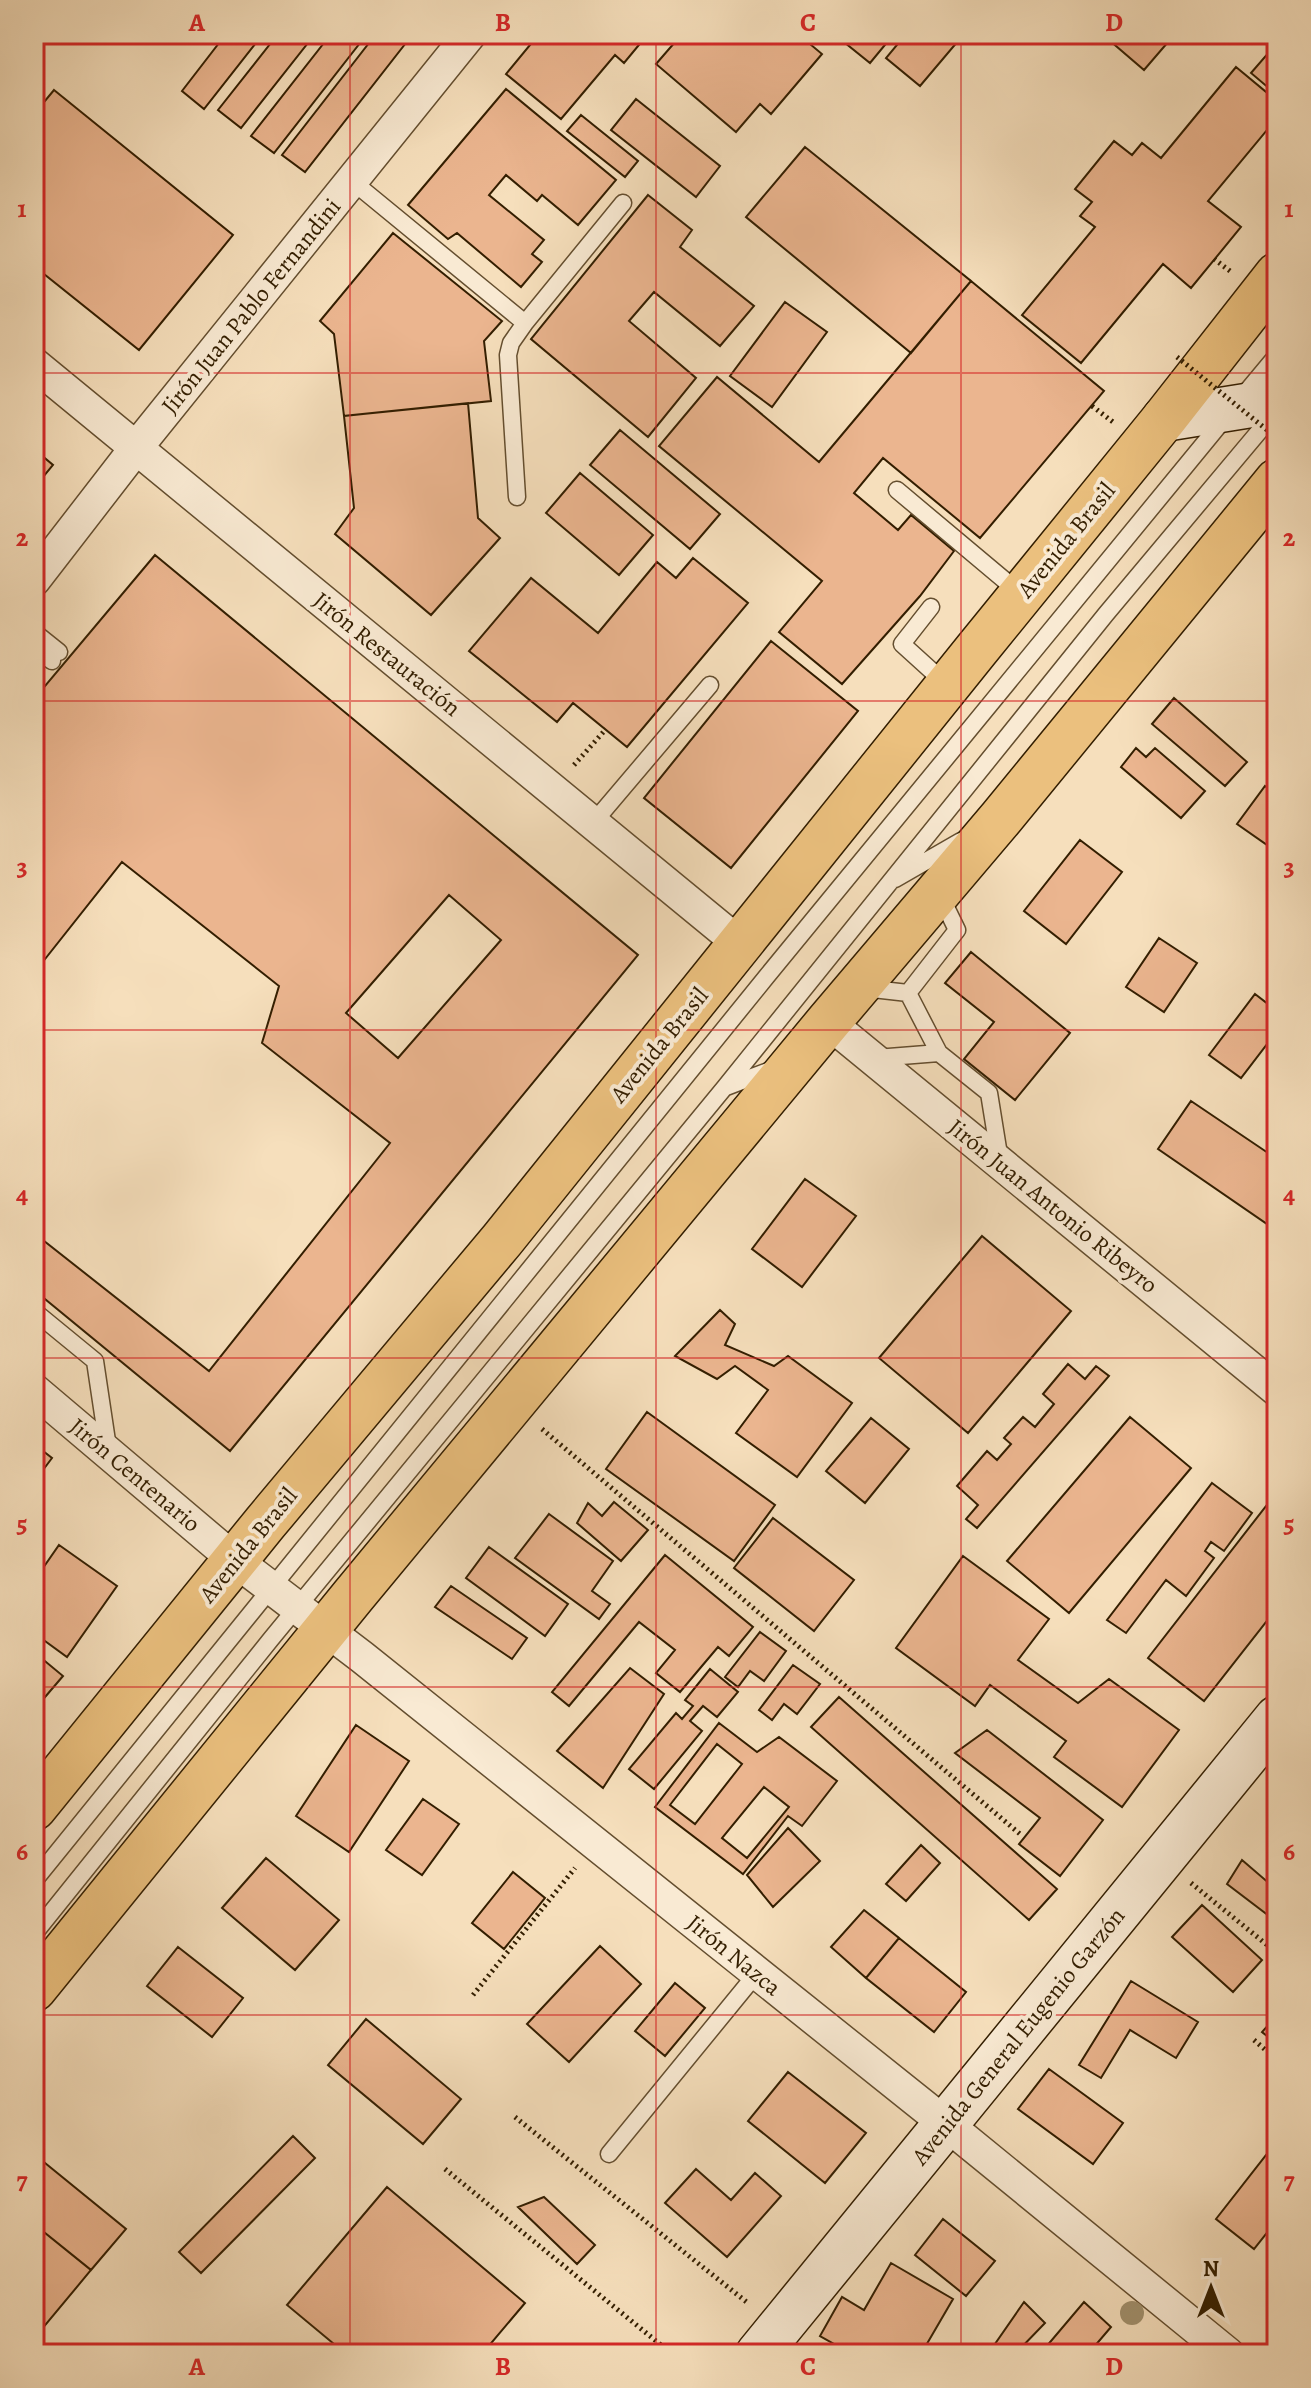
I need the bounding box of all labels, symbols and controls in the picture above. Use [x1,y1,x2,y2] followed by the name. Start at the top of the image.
[188,5,206,40] text: A
[495,5,511,40] text: B
[800,5,816,40] text: C
[1105,5,1123,40] text: D
[17,191,27,226] text: 1
[154,191,348,421] street label: Jirón Juan Pablo Fernandini
[1284,191,1294,226] text: 1
[1009,475,1123,605] street label: Avenida Brasil
[16,520,29,555] text: 2
[1283,520,1296,555] text: 2
[306,584,468,724] street label: Jirón Restauración
[16,849,28,884] text: 3
[1283,849,1295,884] text: 3
[602,980,716,1110] street label: Avenida Brasil
[941,1111,1165,1301] street label: Jirón Juan Antonio Ribeyro
[16,1177,28,1212] text: 4
[1283,1177,1295,1212] text: 4
[63,1411,207,1539] street label: Jirón Centenario
[191,1480,305,1610] street label: Avenida Brasil
[16,1506,28,1541] text: 5
[1283,1506,1295,1541] text: 5
[16,1834,28,1869] text: 6
[1283,1834,1295,1869] text: 6
[903,1901,1132,2172] street label: Avenida General Eugenio Garzón
[680,1907,789,2004] street label: Jirón Nazca
[16,2163,28,2198] text: 7
[1283,2163,1295,2198] text: 7
[1171,2248,1251,2328] north arrow
[1203,2254,1219,2284] text: N
[188,2349,206,2384] text: A
[495,2349,511,2384] text: B
[800,2349,816,2384] text: C
[1105,2349,1123,2384] text: D

